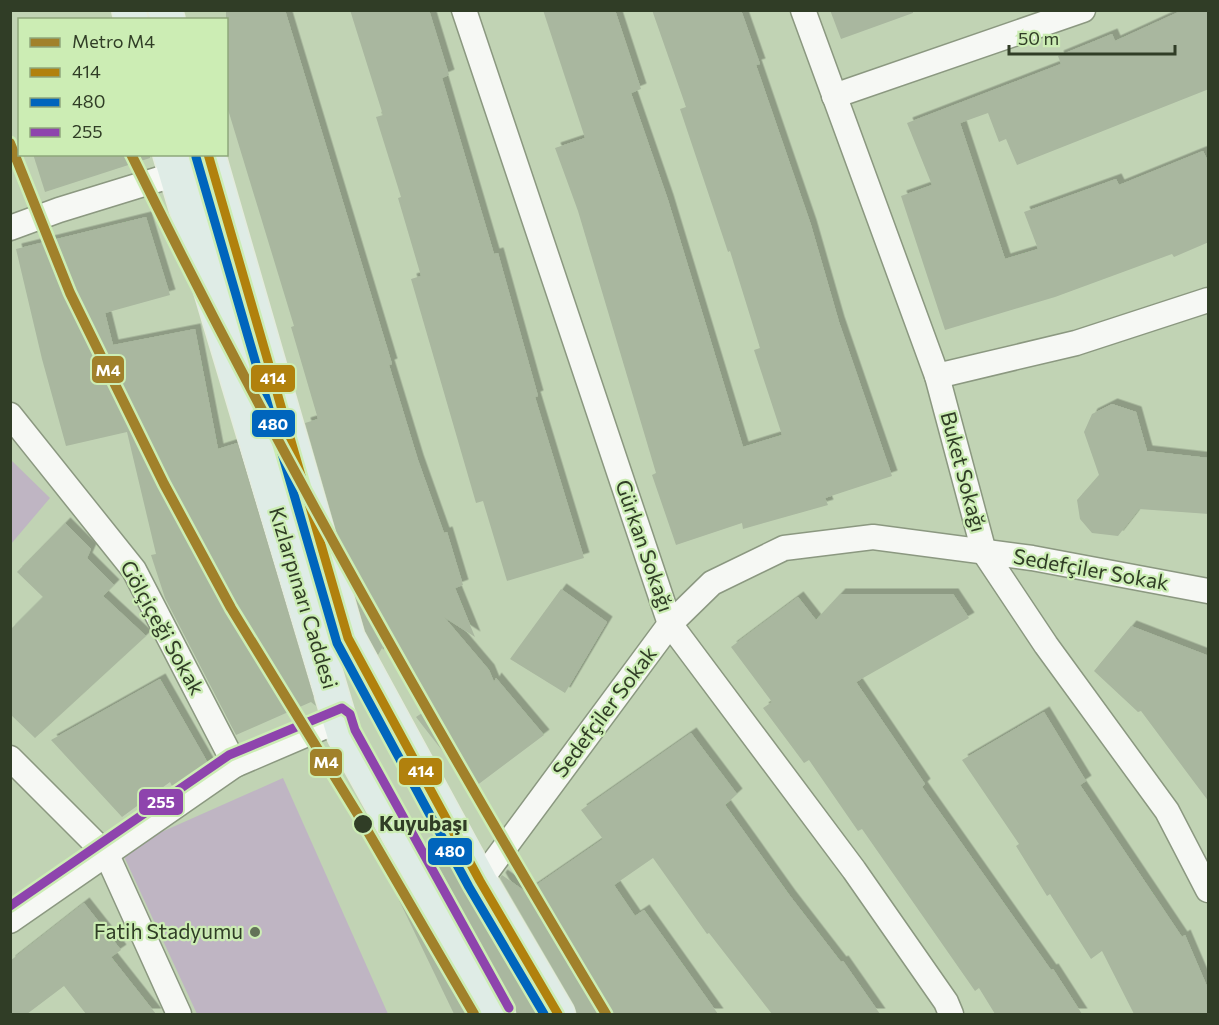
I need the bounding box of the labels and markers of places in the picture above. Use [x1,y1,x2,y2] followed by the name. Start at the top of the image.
[379,810,468,835] place label: Kuyubaşı
[352,813,374,835] marker: Kuyubaşı
[94,918,243,943] place label: Fatih Stadyumu
[248,925,262,939] marker: Fatih Stadyumu

